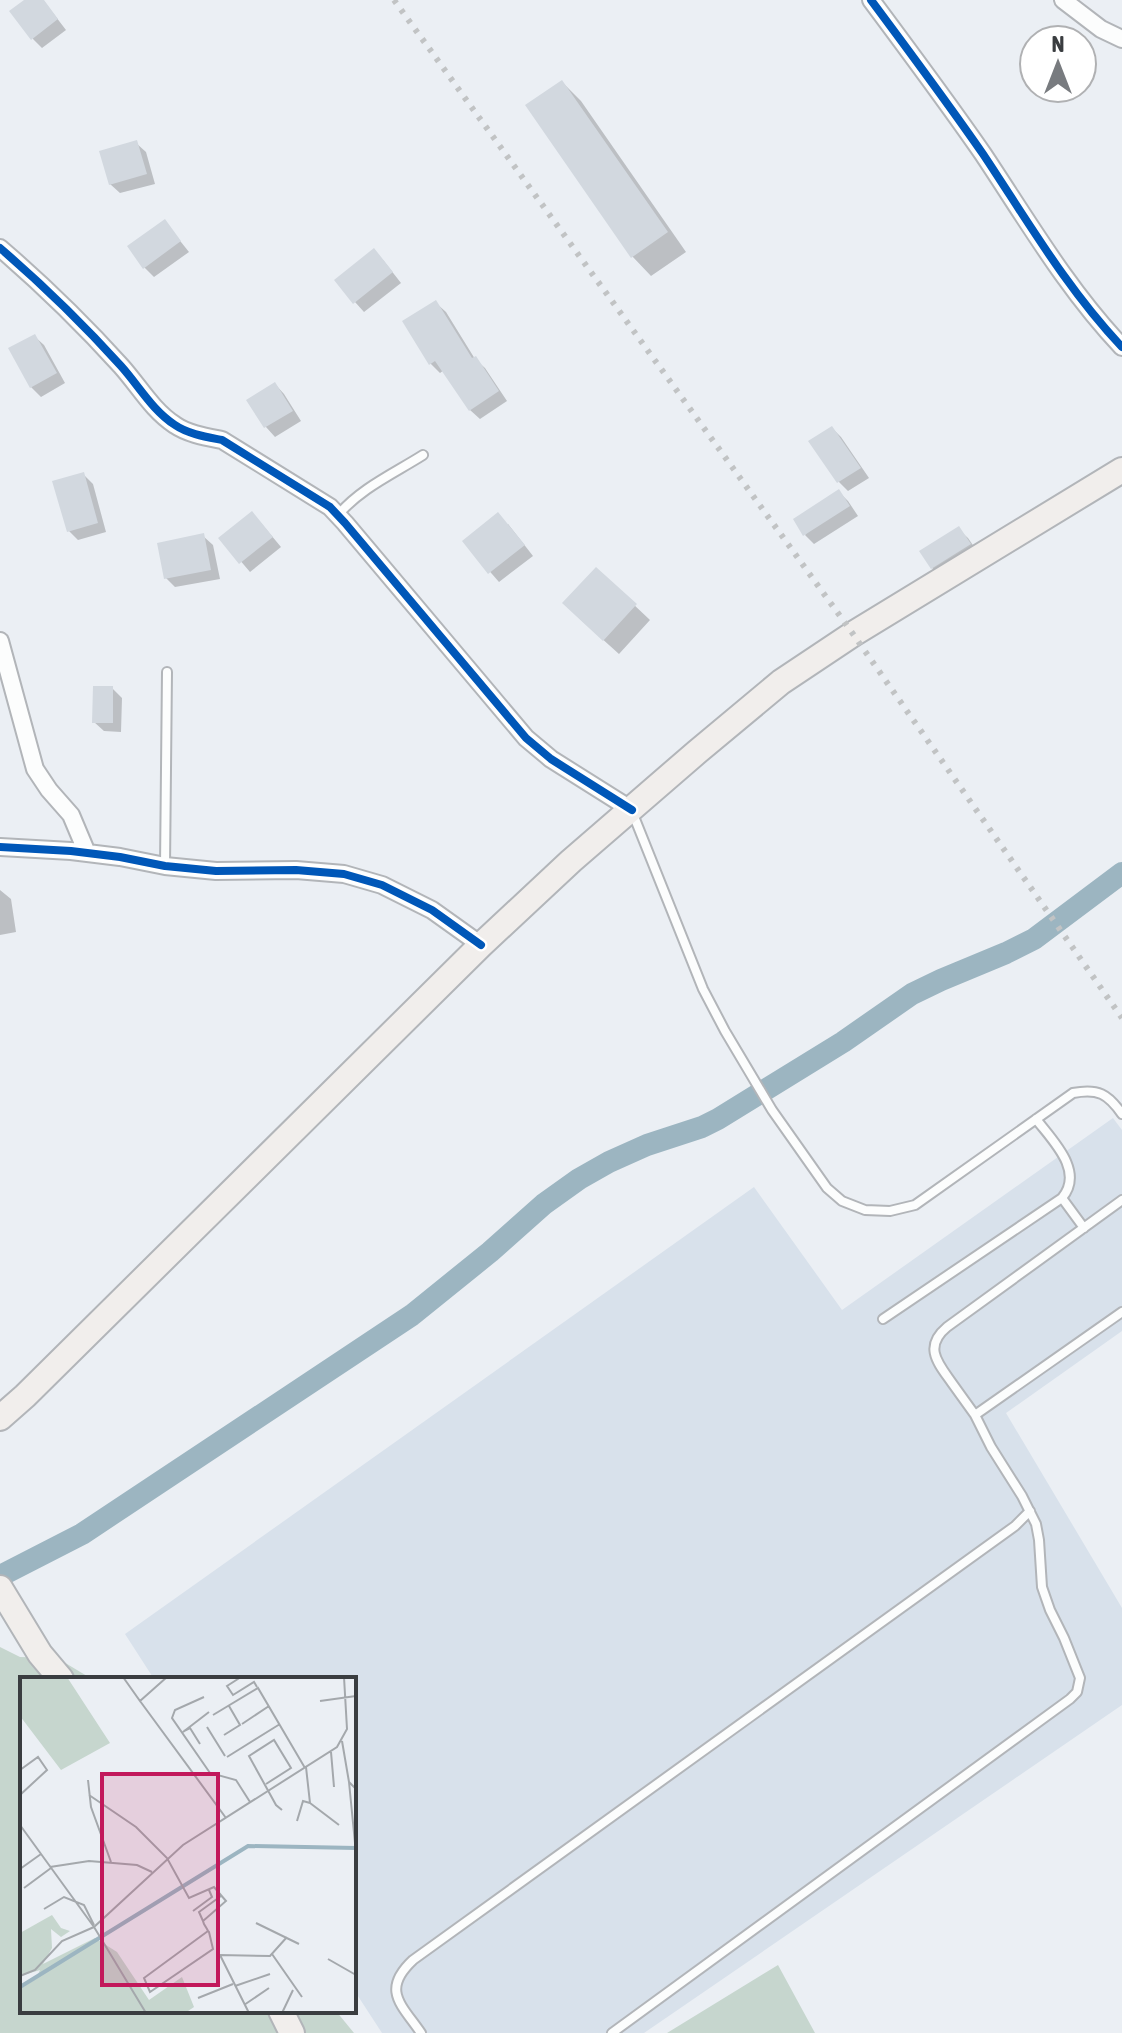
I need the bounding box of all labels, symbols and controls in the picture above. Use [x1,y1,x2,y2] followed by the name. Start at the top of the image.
[1018,24,1098,104] north arrow
[1052,31,1064,57] text: N
[20,1677,356,2013] inset map

